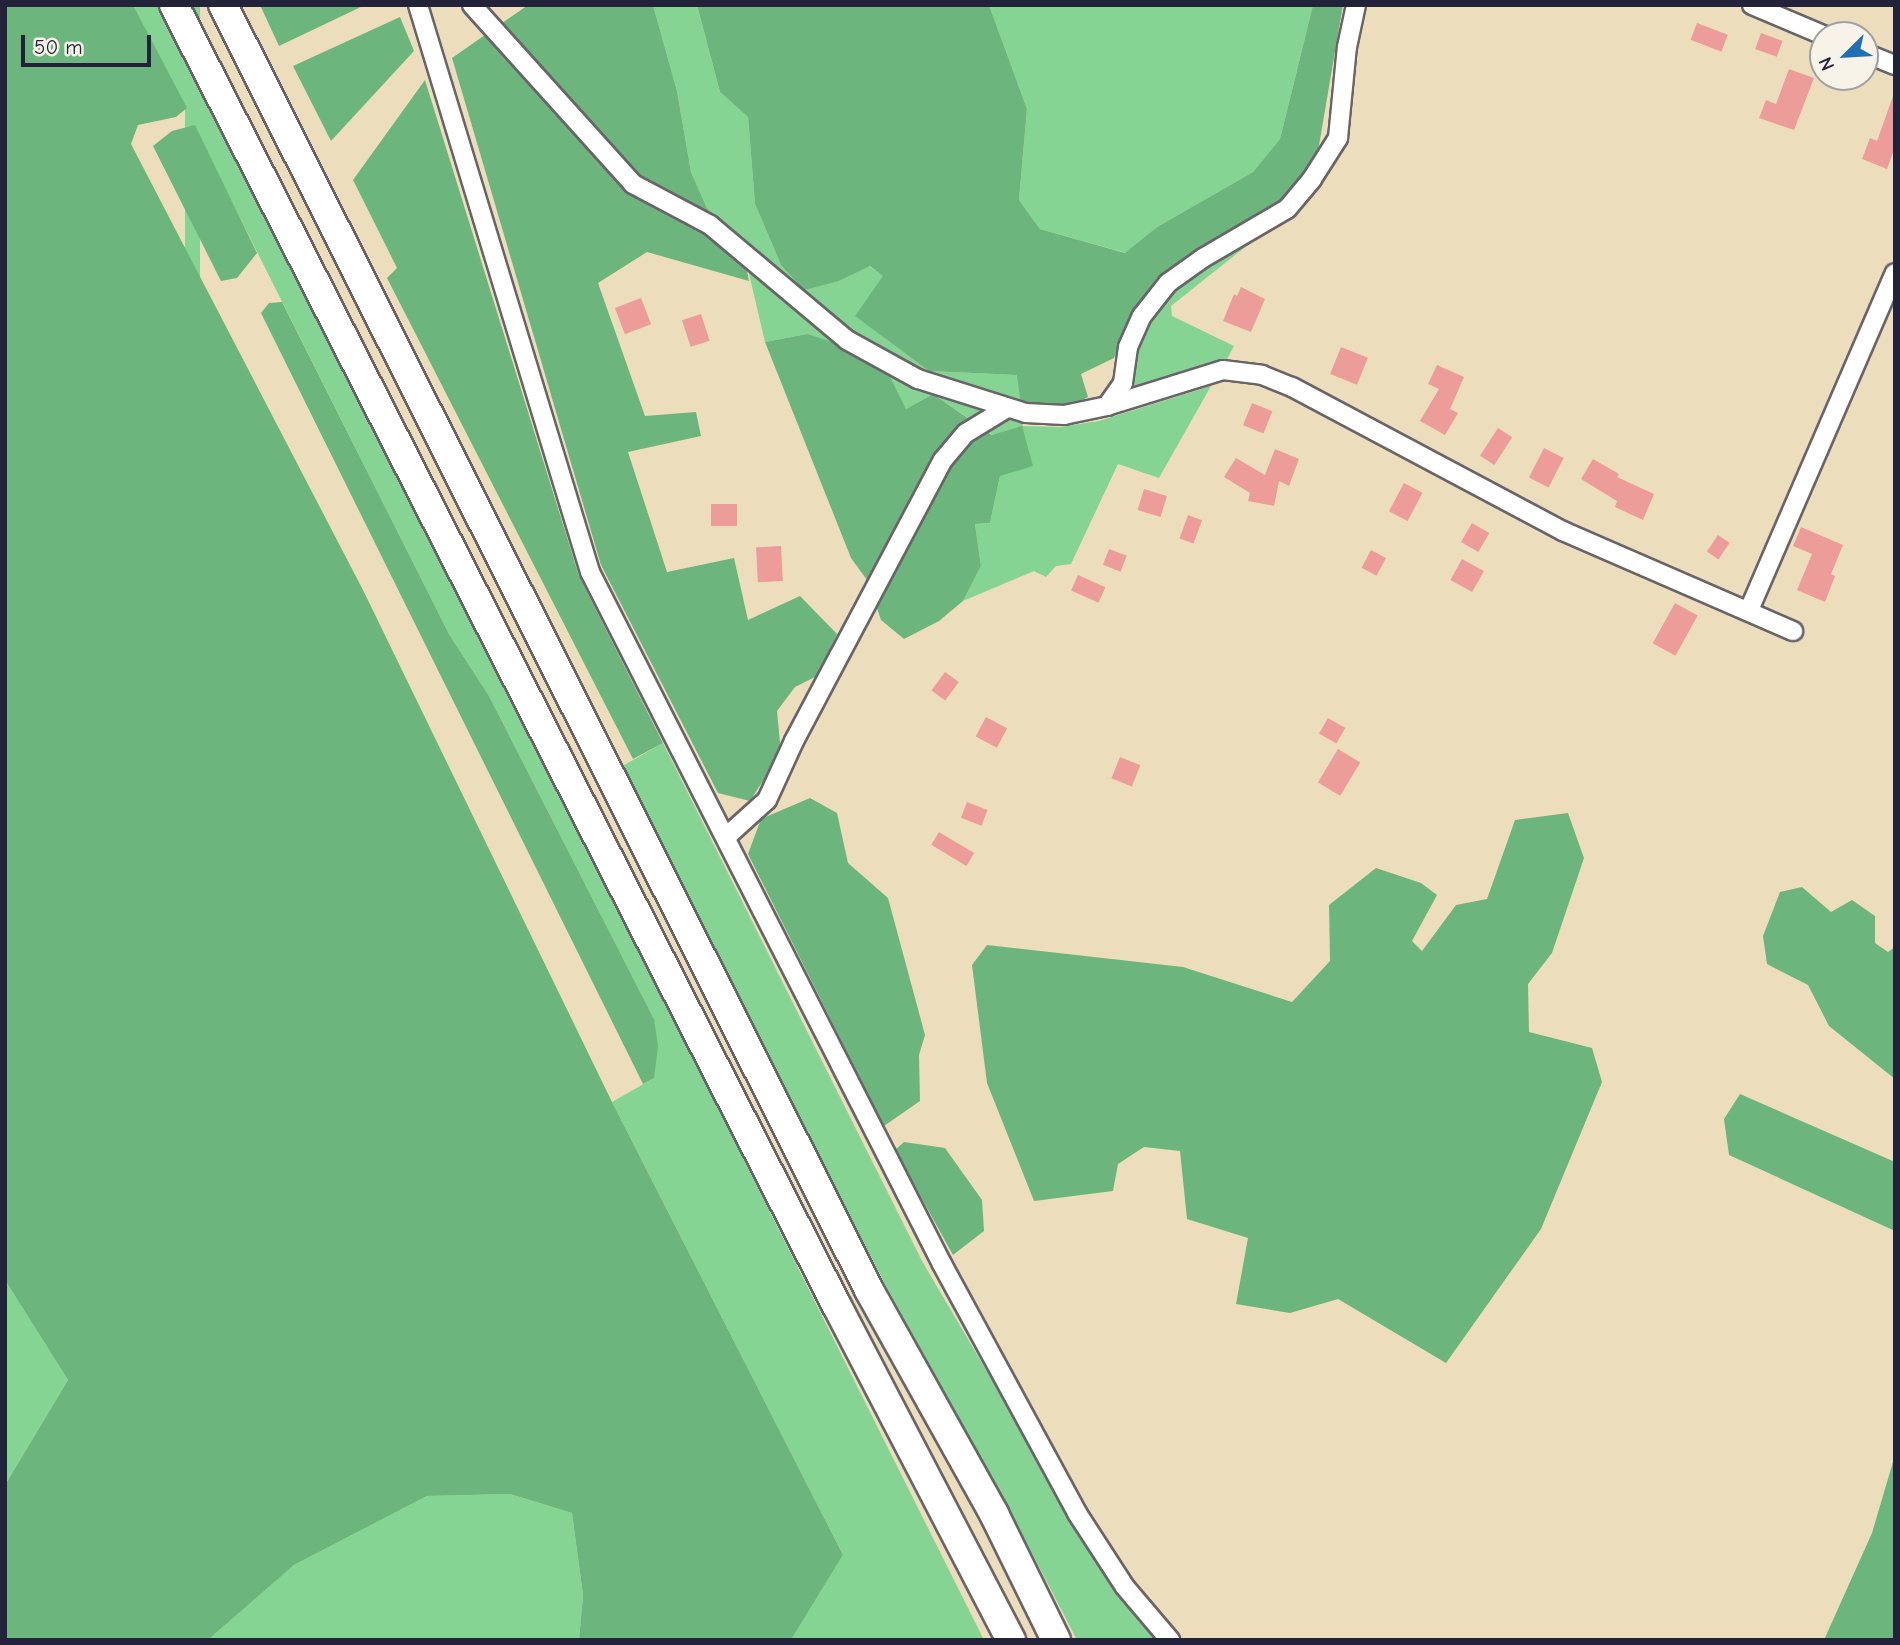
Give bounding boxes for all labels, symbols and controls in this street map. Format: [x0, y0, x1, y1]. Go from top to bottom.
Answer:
scale bar [24, 21, 154, 65]
north arrow [1809, 21, 1879, 91]
text: 50 m [34, 35, 83, 59]
text: N [1814, 54, 1839, 74]

